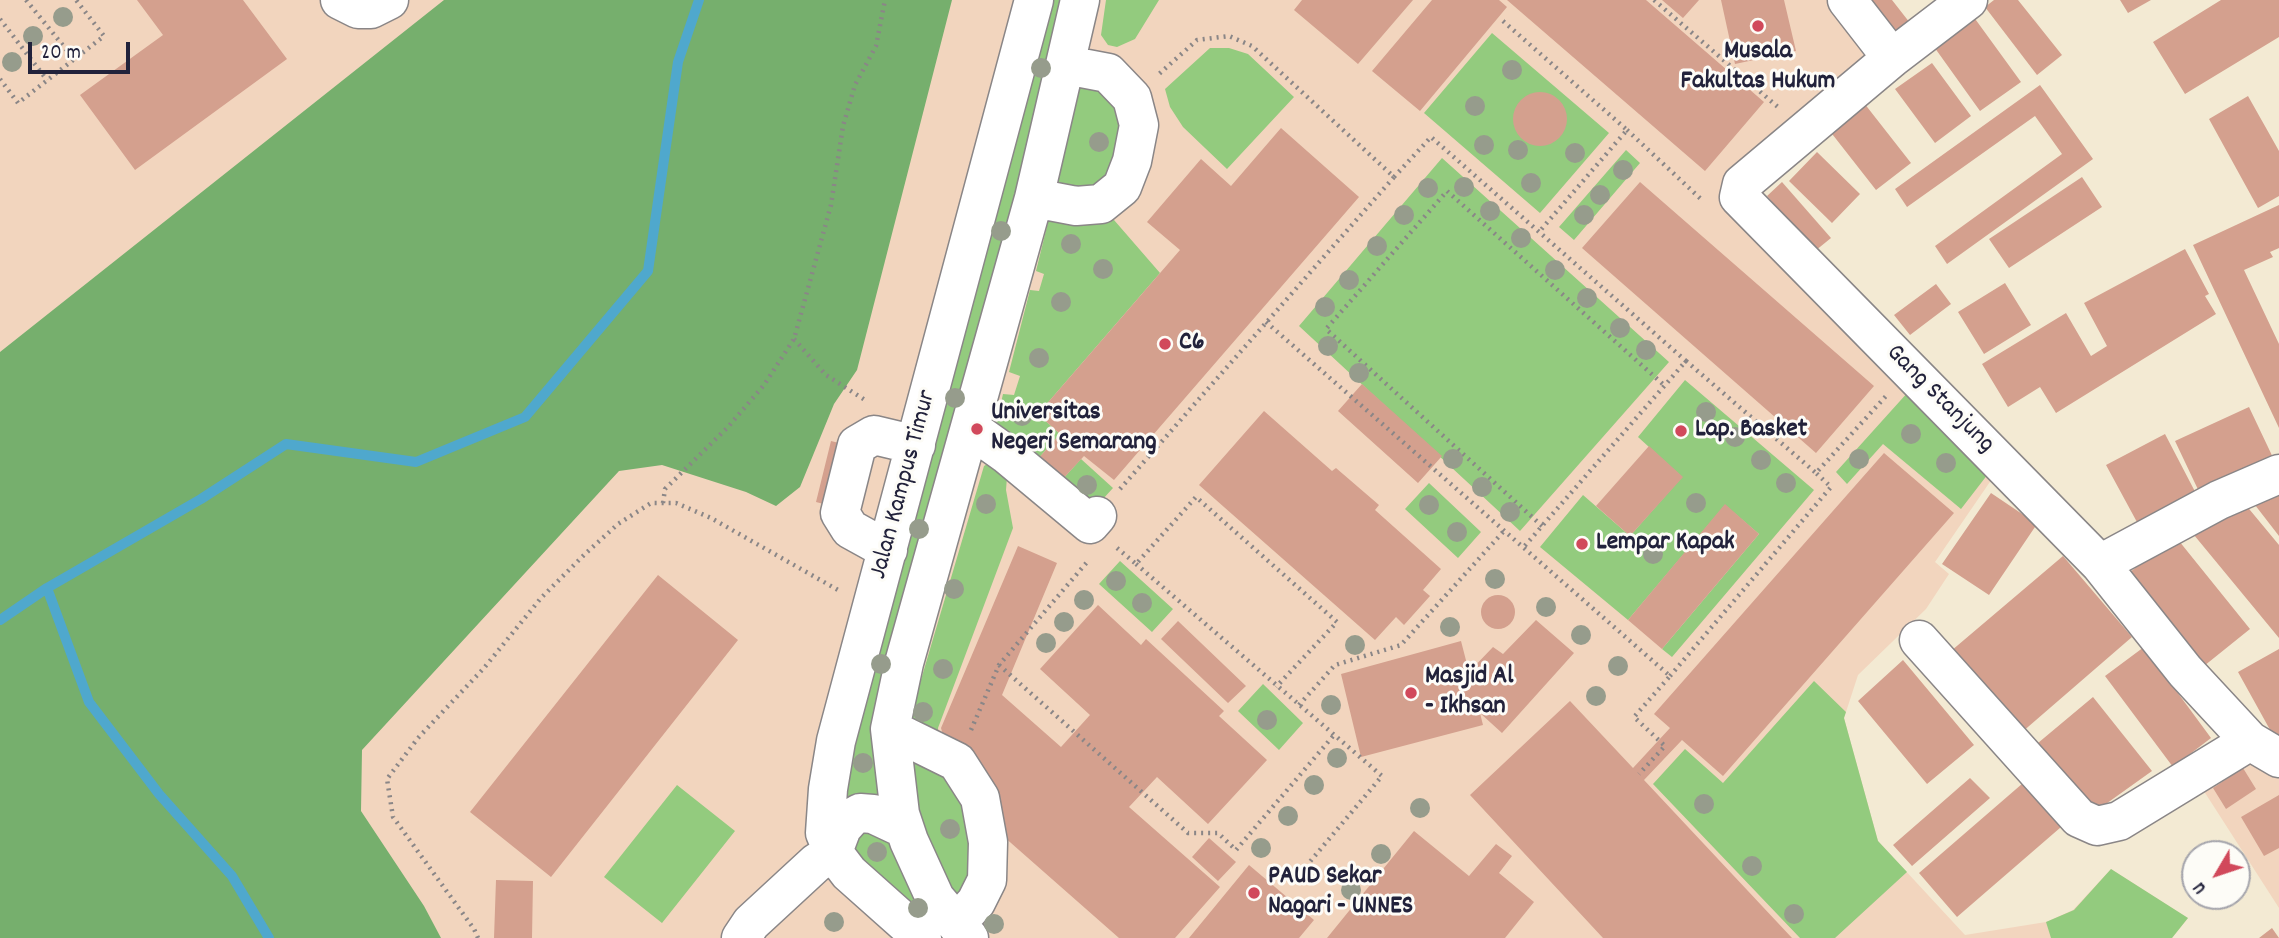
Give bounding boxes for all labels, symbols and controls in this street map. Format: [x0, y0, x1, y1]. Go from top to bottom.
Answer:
marker: Musala Fakultas Hukum [1750, 18, 1766, 34]
scale bar [32, 28, 133, 72]
place label: Musala Fakultas Hukum [1681, 37, 1835, 98]
text: 20 m [41, 39, 81, 69]
place label: C6 [1179, 328, 1205, 360]
marker: C6 [1157, 336, 1173, 352]
street label: Gang Stanjung [1878, 339, 2000, 461]
street label: Jalan Kampus Timur [865, 387, 945, 583]
place label: Universitas Negeri Semarang [991, 398, 1157, 460]
place label: Lap. Basket [1695, 415, 1807, 447]
marker: Universitas Negeri Semarang [969, 421, 985, 437]
marker: Lap. Basket [1673, 423, 1689, 439]
place label: Lempar Kapak [1596, 528, 1735, 560]
marker: Lempar Kapak [1574, 536, 1590, 552]
place label: Masjid Al - Ikhsan [1425, 662, 1513, 724]
marker: Masjid Al - Ikhsan [1403, 685, 1419, 701]
north arrow [2181, 840, 2251, 910]
place label: PAUD Sekar Nagari - UNNES [1268, 862, 1413, 924]
text: U [2187, 875, 2214, 899]
marker: PAUD Sekar Nagari - UNNES [1246, 885, 1262, 901]

